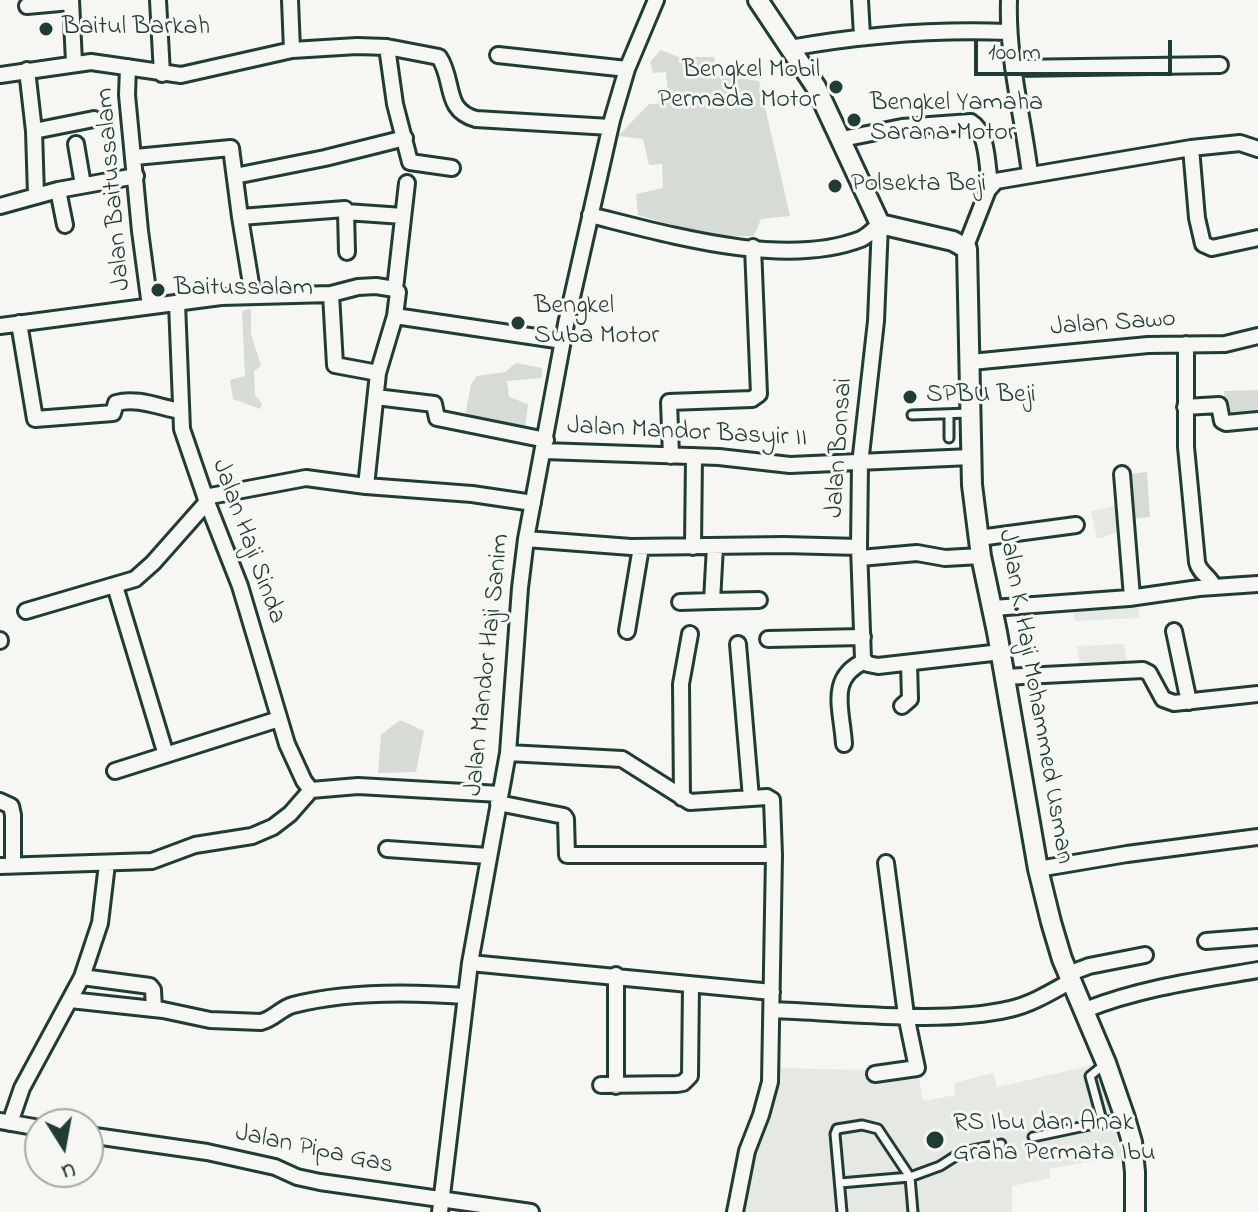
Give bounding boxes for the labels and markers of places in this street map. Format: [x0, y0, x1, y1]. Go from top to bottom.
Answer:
place label: Baitul Barkah [62, 13, 210, 45]
marker: Baitul Barkah [37, 20, 55, 38]
place label: Bengkel Mobil Permada Motor [658, 56, 820, 118]
marker: Bengkel Mobil Permada Motor [827, 78, 845, 96]
place label: Bengkel Yamaha Sarana Motor [870, 89, 1043, 150]
marker: Bengkel Yamaha Sarana Motor [845, 111, 863, 129]
place label: Polsekta Beji [851, 170, 986, 202]
marker: Polsekta Beji [826, 177, 844, 195]
place label: Baitussalam [174, 274, 313, 306]
marker: Baitussalam [149, 281, 167, 299]
place label: Bengkel Suba Motor [534, 292, 659, 354]
marker: Bengkel Suba Motor [509, 314, 527, 332]
place label: SPBU Beji [926, 381, 1036, 413]
marker: SPBU Beji [901, 388, 919, 406]
place label: RS Ibu dan Anak Graha Permata Ibu [953, 1109, 1156, 1170]
marker: RS Ibu dan Anak Graha Permata Ibu [924, 1129, 946, 1151]

